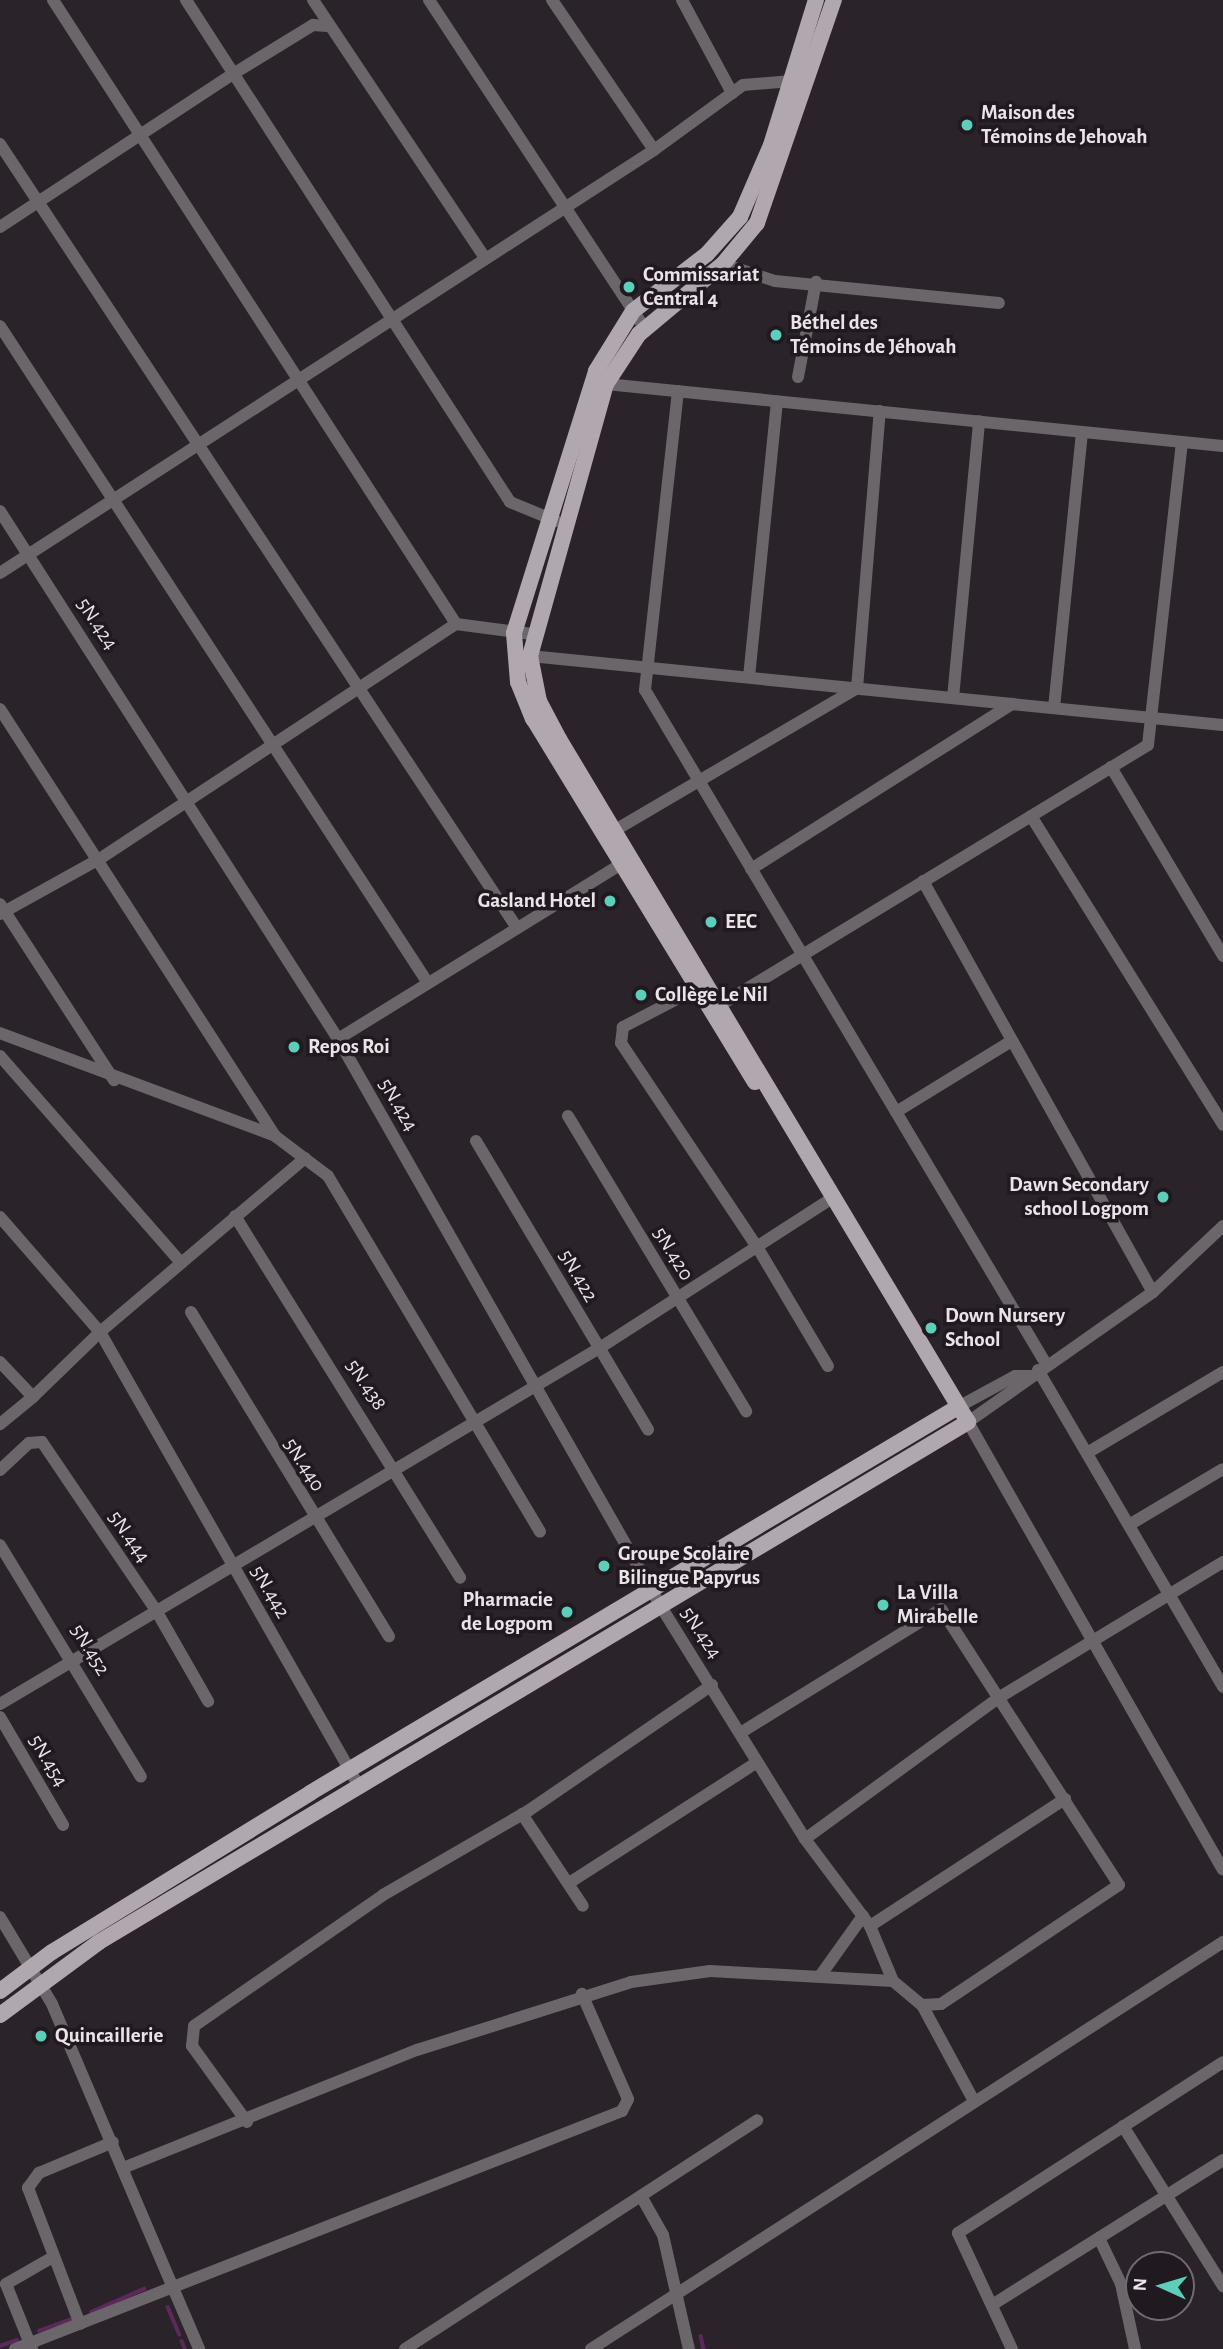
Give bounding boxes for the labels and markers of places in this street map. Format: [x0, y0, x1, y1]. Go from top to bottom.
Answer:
place label: Maison des Témoins de Jehovah [981, 100, 1148, 150]
marker: Maison des Témoins de Jehovah [959, 117, 975, 133]
place label: Commissariat Central 4 [643, 262, 759, 312]
marker: Commissariat Central 4 [621, 279, 637, 295]
place label: Béthel des Témoins de Jéhovah [790, 310, 957, 360]
marker: Béthel des Témoins de Jéhovah [768, 327, 784, 343]
place label: Gasland Hotel [478, 888, 596, 914]
marker: Gasland Hotel [602, 893, 618, 909]
place label: EEC [725, 909, 757, 935]
marker: EEC [703, 914, 719, 930]
place label: Collège Le Nil [655, 982, 768, 1008]
marker: Collège Le Nil [633, 987, 649, 1003]
place label: Repos Roi [308, 1034, 390, 1060]
marker: Repos Roi [286, 1039, 302, 1055]
place label: Dawn Secondary school Logpom [1009, 1172, 1149, 1222]
marker: Dawn Secondary school Logpom [1155, 1189, 1171, 1205]
place label: Down Nursery School [945, 1303, 1065, 1353]
marker: Down Nursery School [923, 1320, 939, 1336]
place label: Groupe Scolaire Bilingue Papyrus [618, 1541, 760, 1591]
marker: Groupe Scolaire Bilingue Papyrus [596, 1558, 612, 1574]
place label: La Villa Mirabelle [897, 1580, 978, 1630]
place label: Pharmacie de Logpom [461, 1587, 553, 1637]
marker: La Villa Mirabelle [875, 1597, 891, 1613]
marker: Pharmacie de Logpom [559, 1604, 575, 1620]
place label: Quincaillerie [55, 2023, 163, 2049]
marker: Quincaillerie [33, 2028, 49, 2044]

